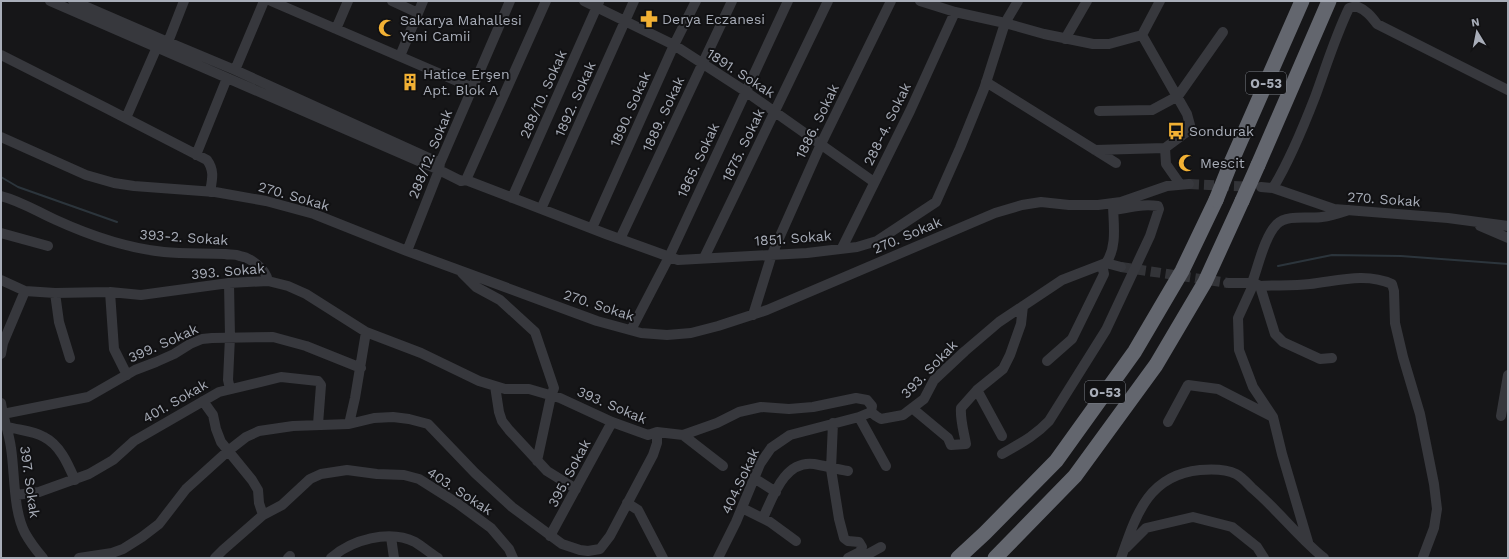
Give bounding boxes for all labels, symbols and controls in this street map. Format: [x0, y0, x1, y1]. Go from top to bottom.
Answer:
pharmacy icon: Derya Eczanesi [639, 9, 659, 29]
place label: Derya Eczanesi [662, 11, 765, 27]
place label: Sakarya Mahallesi Yeni Camii [400, 12, 522, 44]
north arrow [1457, 12, 1497, 52]
text: N [1470, 16, 1480, 30]
mosque icon: Sakarya Mahallesi Yeni Camii [377, 18, 397, 38]
street label: 1891. Sokak [704, 45, 778, 101]
street label: 288/10. Sokak [516, 47, 570, 141]
street label: 1892. Sokak [551, 59, 599, 139]
place label: Hatice Erşen Apt. Blok A [423, 66, 510, 98]
street label: 1890. Sokak [606, 69, 654, 149]
building icon: Hatice Erşen Apt. Blok A [400, 72, 420, 92]
road number: O-53 [1246, 72, 1286, 94]
street label: 1889. Sokak [639, 74, 687, 154]
street label: 288-4. Sokak [860, 80, 914, 168]
street label: 1886. Sokak [792, 81, 842, 161]
street label: 1875. Sokak [718, 106, 768, 184]
street label: 288/12. Sokak [405, 107, 455, 201]
street label: 1865. Sokak [674, 120, 722, 200]
bus stop icon: Sondurak [1166, 121, 1186, 141]
place label: Sondurak [1189, 123, 1254, 139]
mosque icon: Mescit [1177, 153, 1197, 173]
place label: Mescit [1200, 155, 1245, 171]
street label: 270. Sokak [257, 178, 332, 214]
street label: 270. Sokak [1347, 188, 1421, 210]
street label: 270. Sokak [870, 213, 944, 257]
street label: 393-2. Sokak [139, 226, 229, 248]
street label: 1851. Sokak [754, 227, 832, 249]
street label: 393. Sokak [190, 260, 266, 282]
street label: 270. Sokak [562, 286, 636, 324]
street label: 399. Sokak [126, 320, 200, 366]
street label: 393. Sokak [897, 337, 961, 401]
street label: 401. Sokak [140, 376, 210, 426]
road number: O-53 [1085, 381, 1125, 403]
street label: 393. Sokak [575, 383, 649, 427]
street label: 395. Sokak [544, 436, 594, 510]
street label: 397. Sokak [17, 445, 43, 519]
street label: 404.Sokak [718, 446, 762, 516]
street label: 403. Sokak [424, 464, 496, 518]

